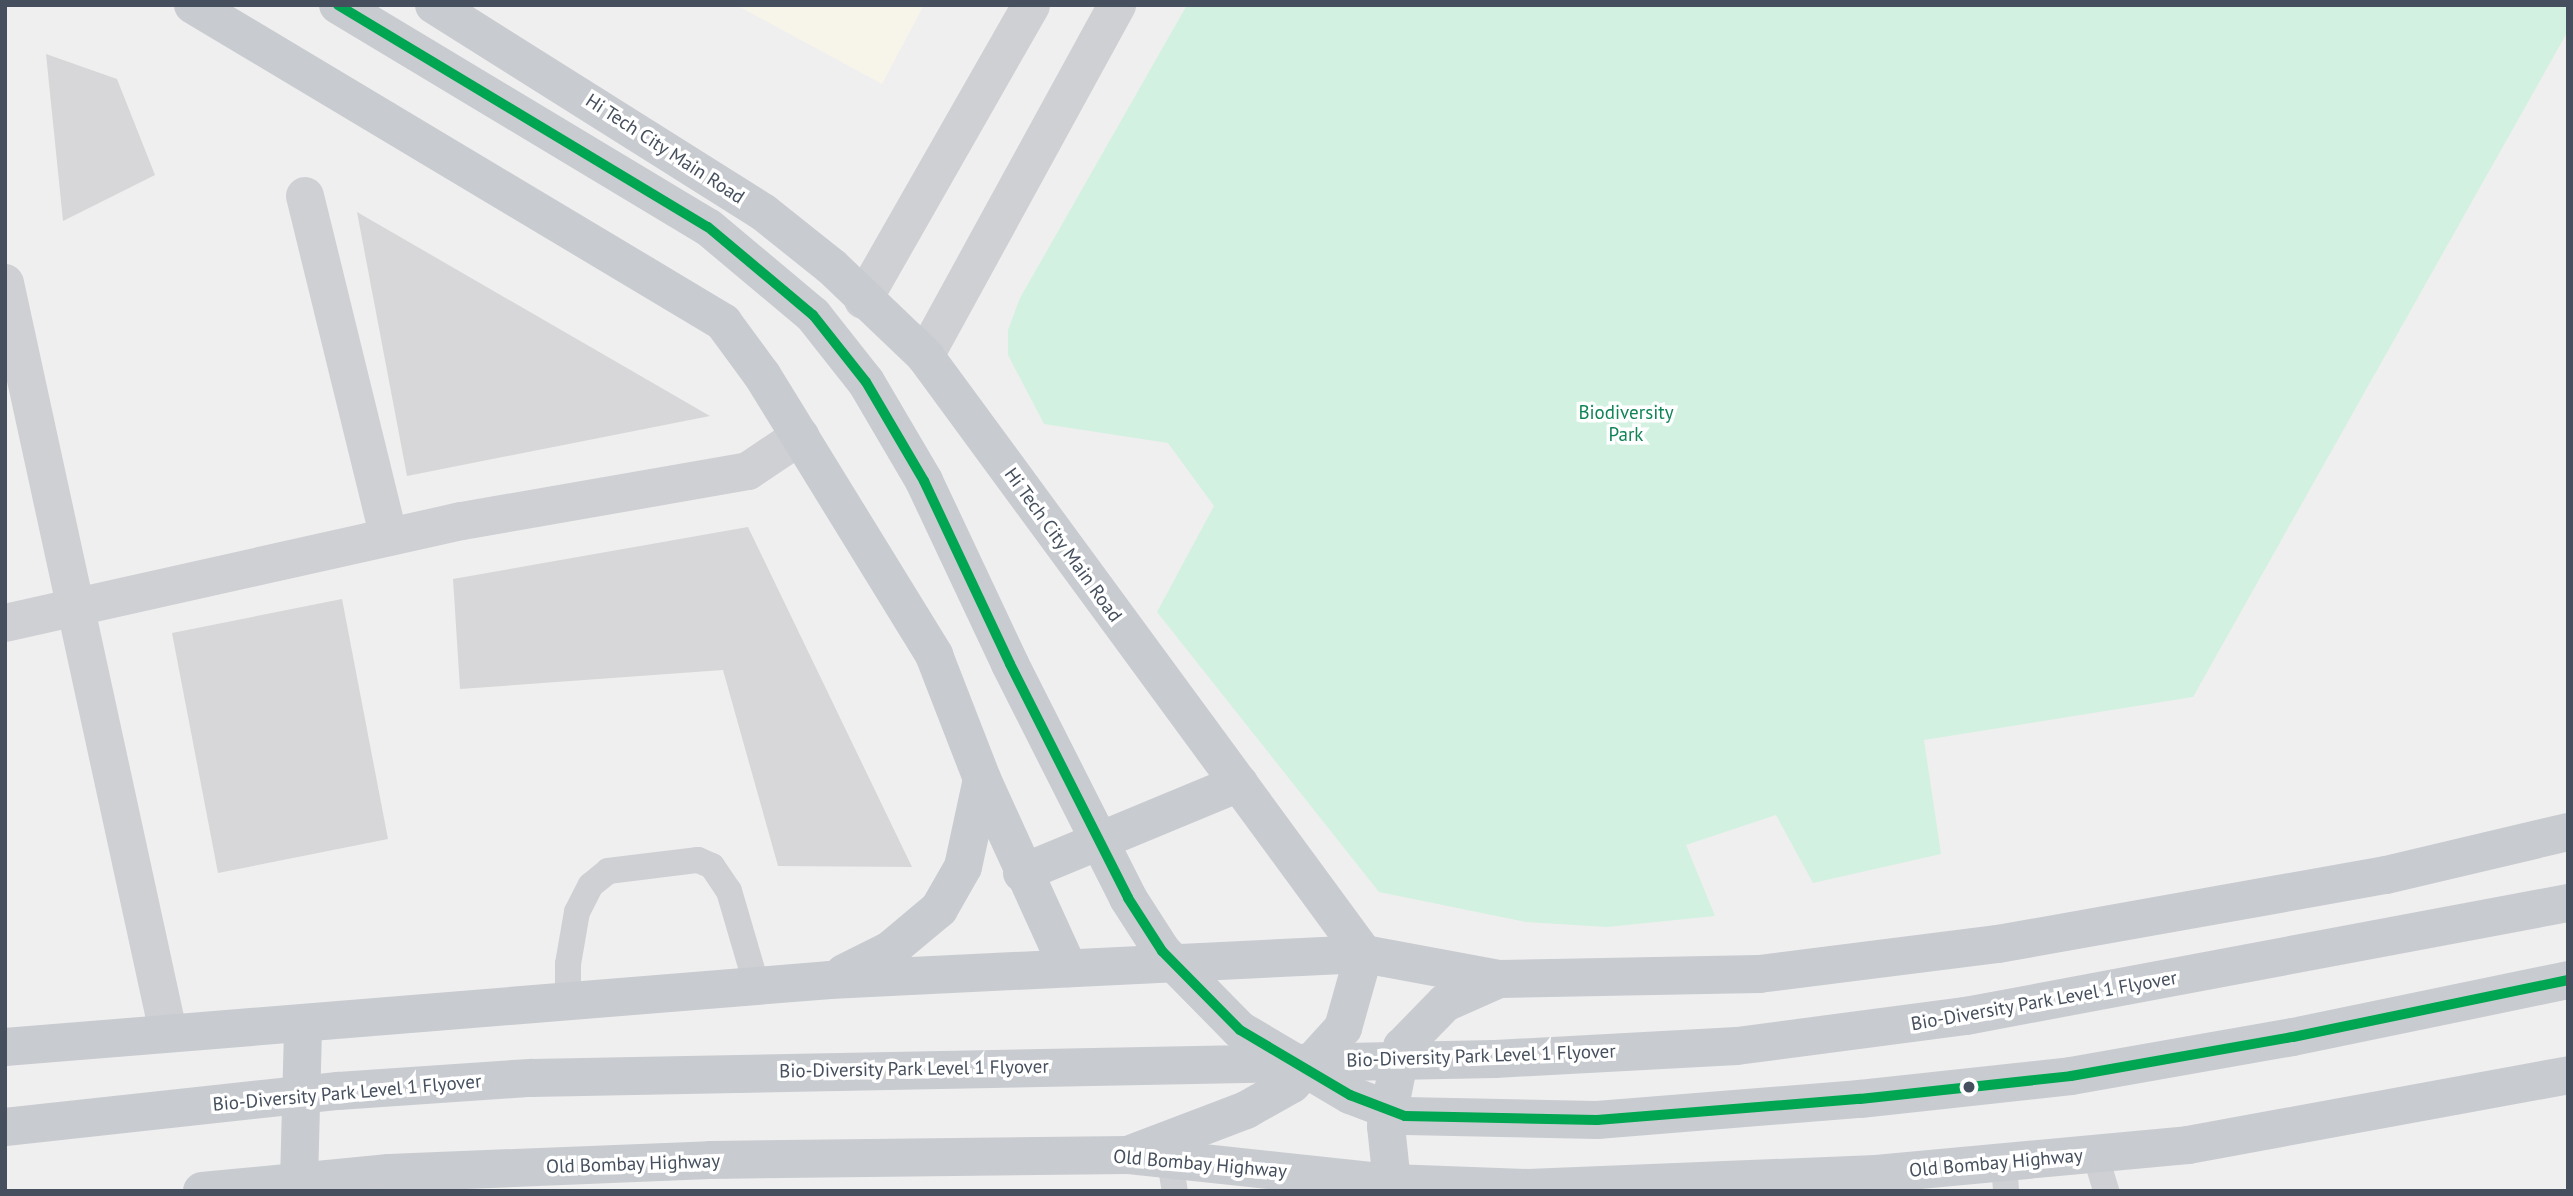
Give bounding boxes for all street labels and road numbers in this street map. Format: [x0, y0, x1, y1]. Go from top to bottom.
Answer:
street label: Hi Tech City Main Road [581, 89, 749, 209]
street label: Hi Tech City Main Road [999, 463, 1127, 627]
street label: Bio-Diversity Park Level 1 Flyover [1909, 966, 2179, 1036]
street label: Bio-Diversity Park Level 1 Flyover [1345, 1040, 1617, 1072]
street label: Bio-Diversity Park Level 1 Flyover [778, 1055, 1050, 1083]
street label: Bio-Diversity Park Level 1 Flyover [211, 1070, 483, 1116]
street label: Old Bombay Highway [1908, 1144, 2084, 1182]
street label: Old Bombay Highway [1112, 1145, 1288, 1183]
street label: Old Bombay Highway [545, 1150, 721, 1178]

